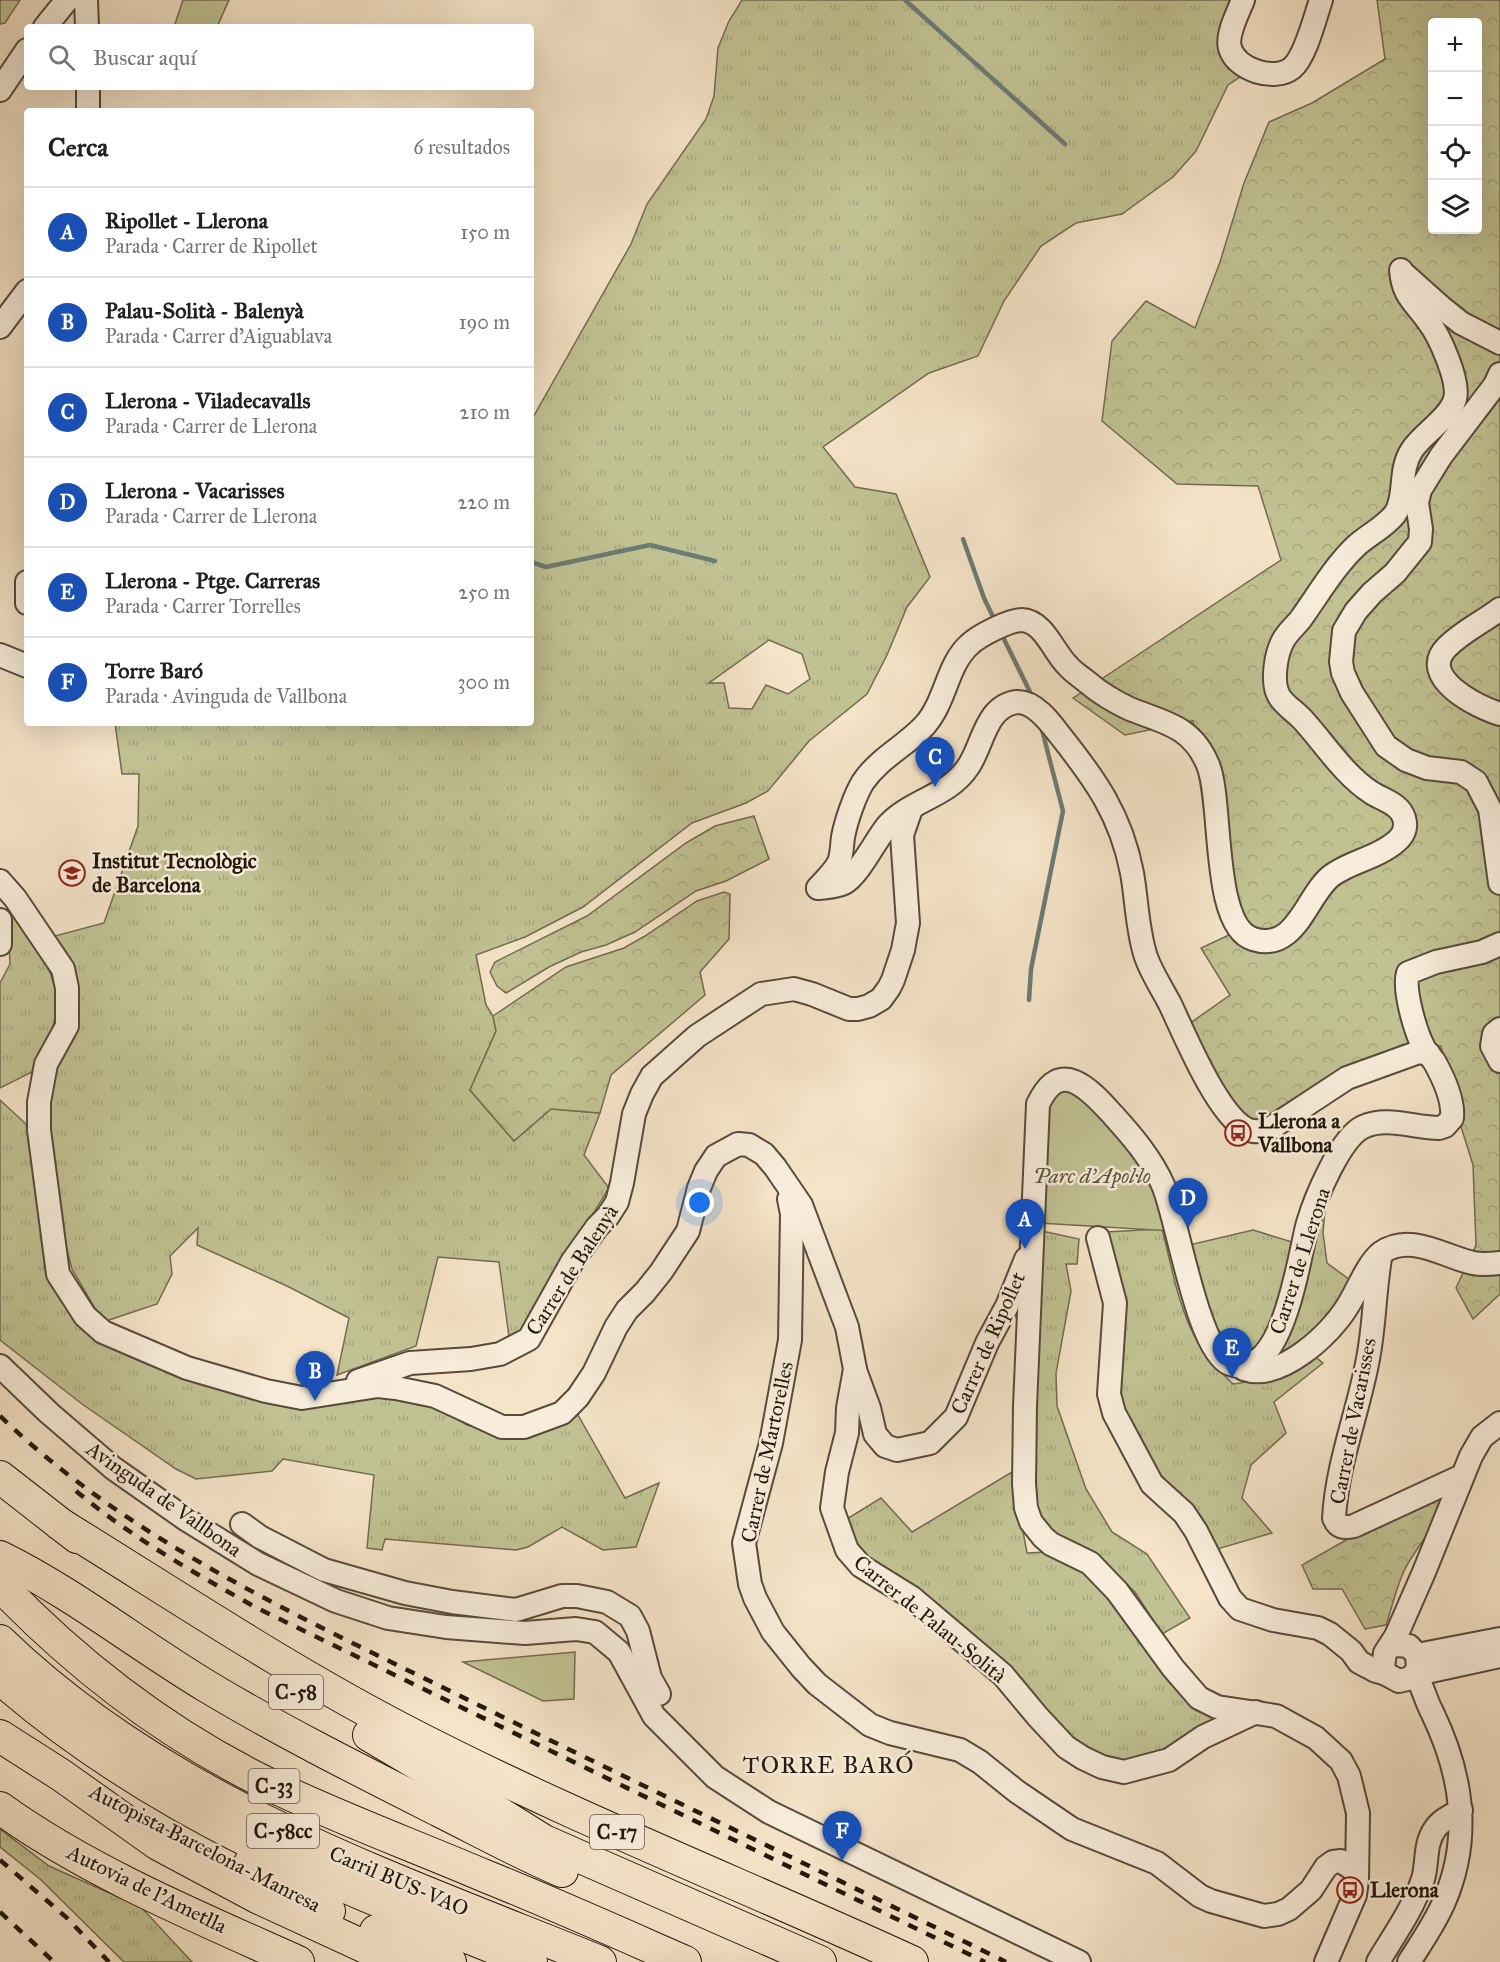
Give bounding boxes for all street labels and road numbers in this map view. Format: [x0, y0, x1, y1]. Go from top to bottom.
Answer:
street label: Carrer de Llerona [1264, 1184, 1336, 1338]
street label: Carrer de Balenyà [520, 1200, 624, 1340]
street label: Carrer de Ripollet [945, 1267, 1031, 1418]
street label: Carrer de Vacarisses [1324, 1336, 1382, 1506]
street label: Carrer de Martorelles [735, 1359, 799, 1545]
street label: Avinguda de Vallbona [80, 1435, 247, 1562]
street label: Carrer de Palau-Solità [848, 1549, 1012, 1689]
road number: C-58 [269, 1675, 323, 1709]
road number: C-33 [248, 1769, 300, 1803]
street label: Autopista Barcelona-Manresa [84, 1778, 325, 1918]
road number: C-58cc [247, 1814, 319, 1848]
road number: C-17 [590, 1815, 644, 1849]
street label: Autovia de l'Ametlla [62, 1839, 231, 1939]
street label: Carril BUS-VAO [326, 1840, 472, 1922]

